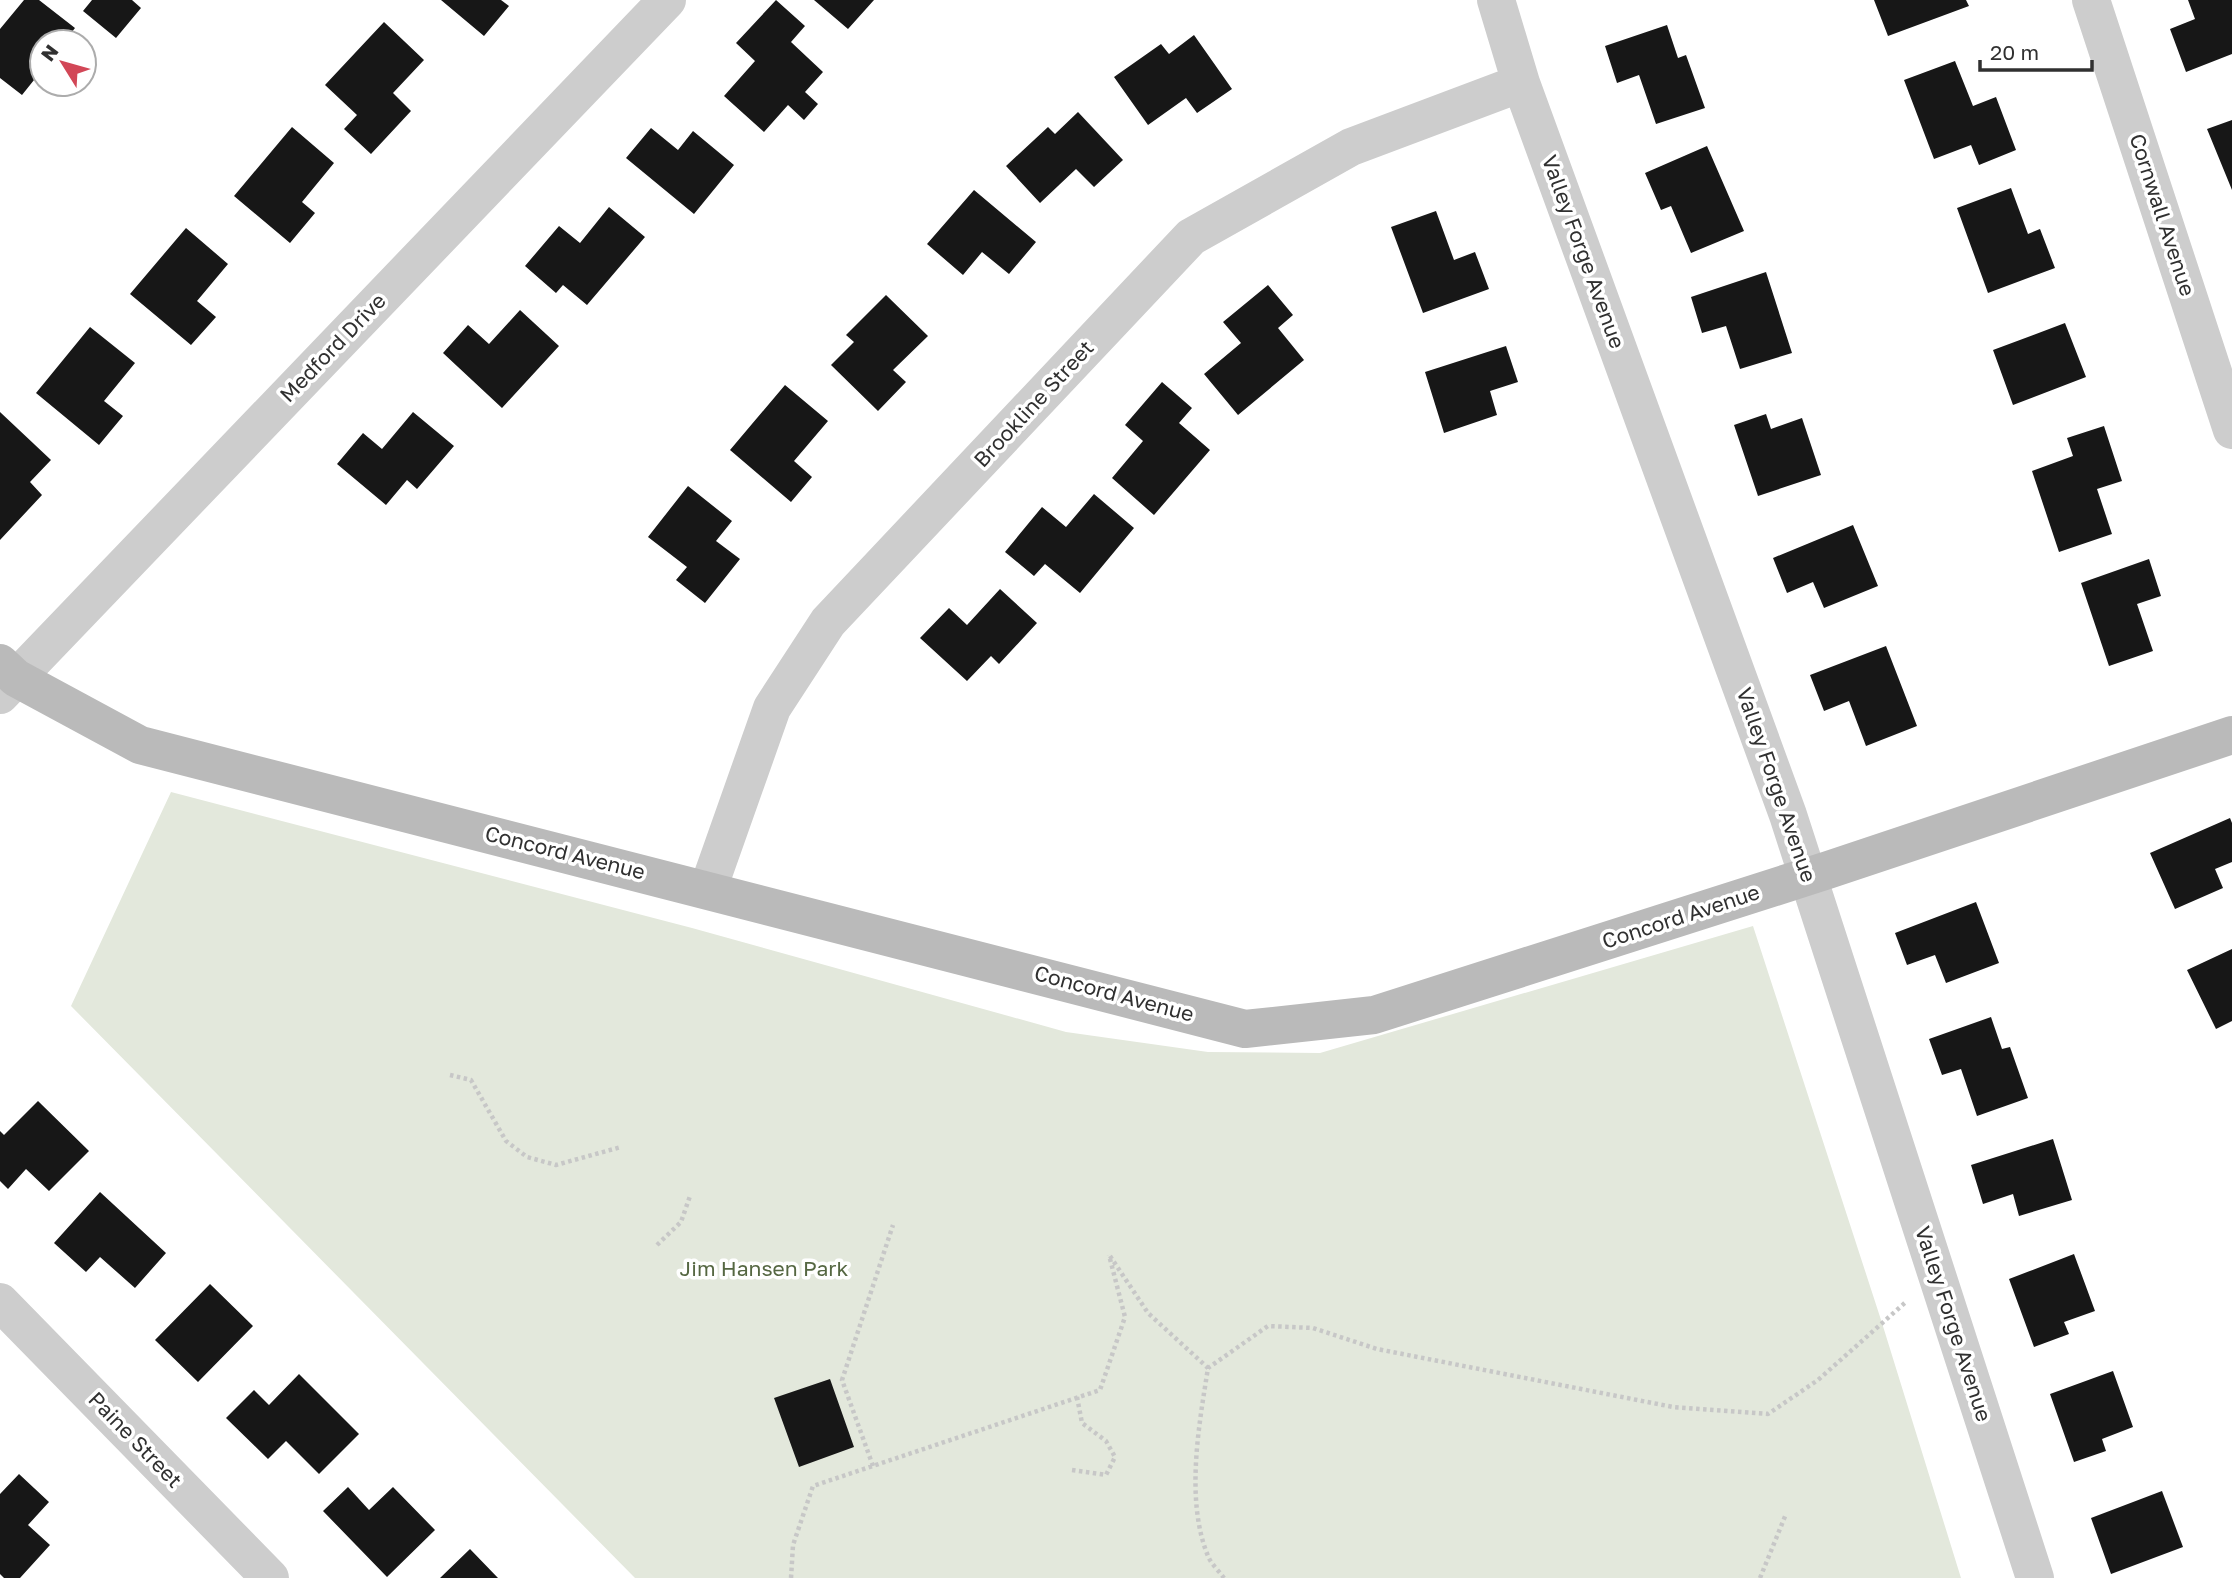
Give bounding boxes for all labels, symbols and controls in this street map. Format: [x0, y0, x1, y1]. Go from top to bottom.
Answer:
north arrow [28, 28, 98, 98]
scale bar [1980, 28, 2092, 72]
text: 20 m [1990, 39, 2039, 65]
text: N [35, 40, 63, 65]
street label: Cornwall Avenue [2124, 130, 2201, 299]
street label: Valley Forge Avenue [1537, 151, 1631, 352]
street label: Medford Drive [274, 287, 391, 407]
street label: Brookline Street [968, 334, 1099, 472]
street label: Valley Forge Avenue [1731, 684, 1822, 885]
street label: Concord Avenue [482, 820, 648, 884]
street label: Concord Avenue [1599, 878, 1763, 954]
street label: Concord Avenue [1032, 959, 1197, 1027]
street label: Valley Forge Avenue [1910, 1223, 1998, 1425]
park label: Jim Hansen Park [680, 1255, 849, 1281]
street label: Paine Street [83, 1386, 188, 1493]

